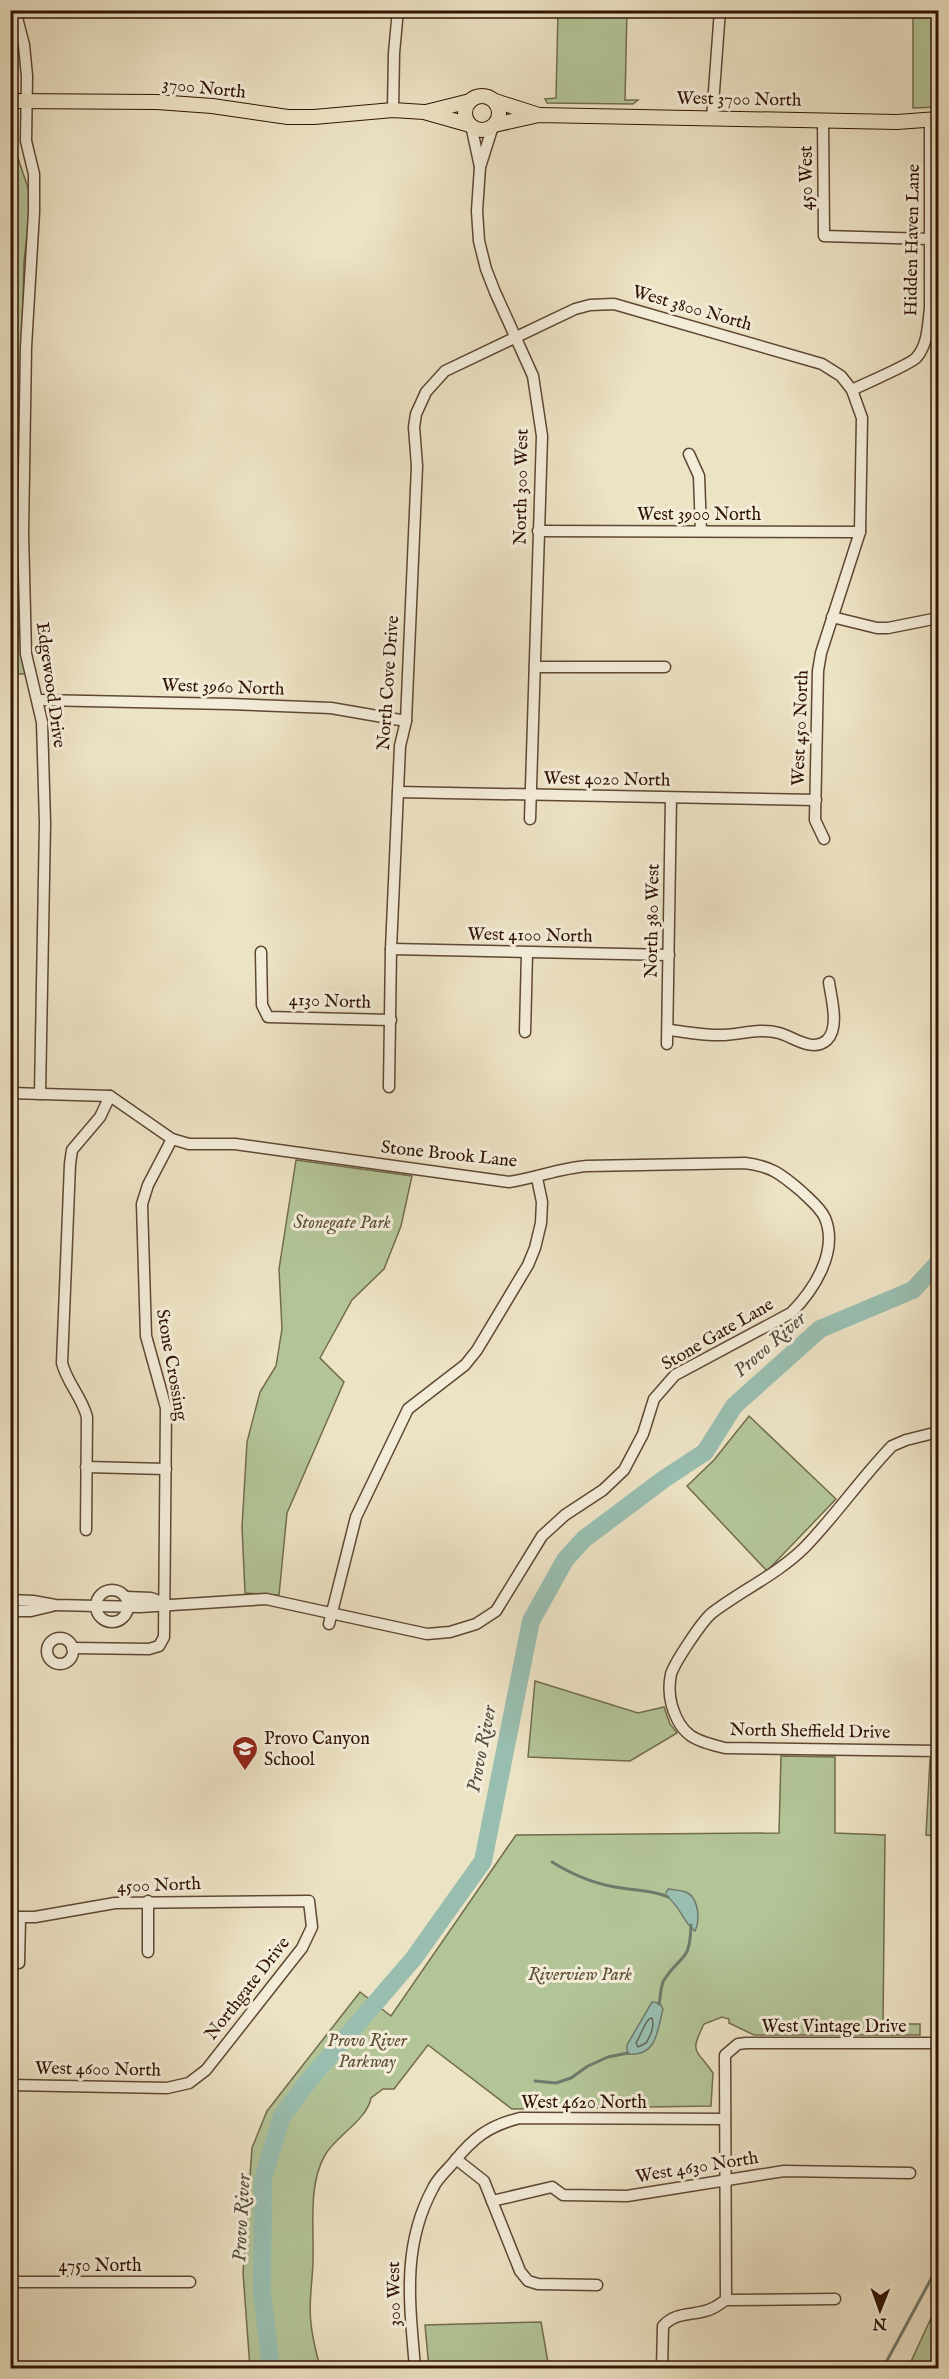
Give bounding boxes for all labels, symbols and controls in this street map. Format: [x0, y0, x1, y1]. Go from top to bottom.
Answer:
street label: 3700 North [161, 73, 247, 105]
street label: West 3700 North [676, 87, 802, 113]
street label: 450 West [796, 145, 819, 211]
street label: Hidden Haven Lane [900, 164, 926, 316]
street label: West 3800 North [630, 281, 755, 337]
street label: North 300 West [509, 429, 535, 545]
street label: West 3900 North [637, 504, 762, 527]
street label: North Cove Drive [373, 615, 405, 751]
street label: Edgewood Drive [30, 621, 70, 749]
street label: West 450 North [787, 669, 815, 786]
street label: West 3960 North [161, 674, 285, 702]
street label: West 4020 North [543, 767, 671, 793]
street label: North 380 West [641, 864, 665, 978]
street label: West 4100 North [467, 923, 593, 949]
street label: 4130 North [289, 989, 372, 1015]
street label: Stone Brook Lane [380, 1136, 518, 1174]
park label: Stonegate Park [293, 1212, 391, 1235]
street label: Stone Gate Lane [658, 1294, 778, 1376]
water label: Provo River [729, 1306, 812, 1383]
street label: Stone Crossing [150, 1307, 192, 1423]
water label: Provo River [461, 1702, 503, 1795]
street label: North Sheffield Drive [729, 1719, 891, 1745]
place label: Provo Canyon School [264, 1728, 370, 1772]
school or university icon: Provo Canyon School [230, 1734, 260, 1772]
street label: 4500 North [117, 1873, 202, 1899]
street label: Northgate Drive [200, 1933, 296, 2045]
park label: Riverview Park [528, 1964, 632, 1987]
street label: West Vintage Drive [762, 2016, 906, 2039]
park label: Provo River Parkway [327, 2030, 408, 2074]
street label: West 4600 North [35, 2057, 162, 2083]
street label: West 4620 North [521, 2092, 647, 2115]
street label: West 4630 North [634, 2147, 760, 2189]
water label: Provo River [227, 2172, 257, 2263]
street label: 4750 North [59, 2255, 142, 2278]
street label: 300 West [383, 2261, 407, 2327]
north arrow [850, 2280, 910, 2340]
text: N [873, 2313, 888, 2333]

